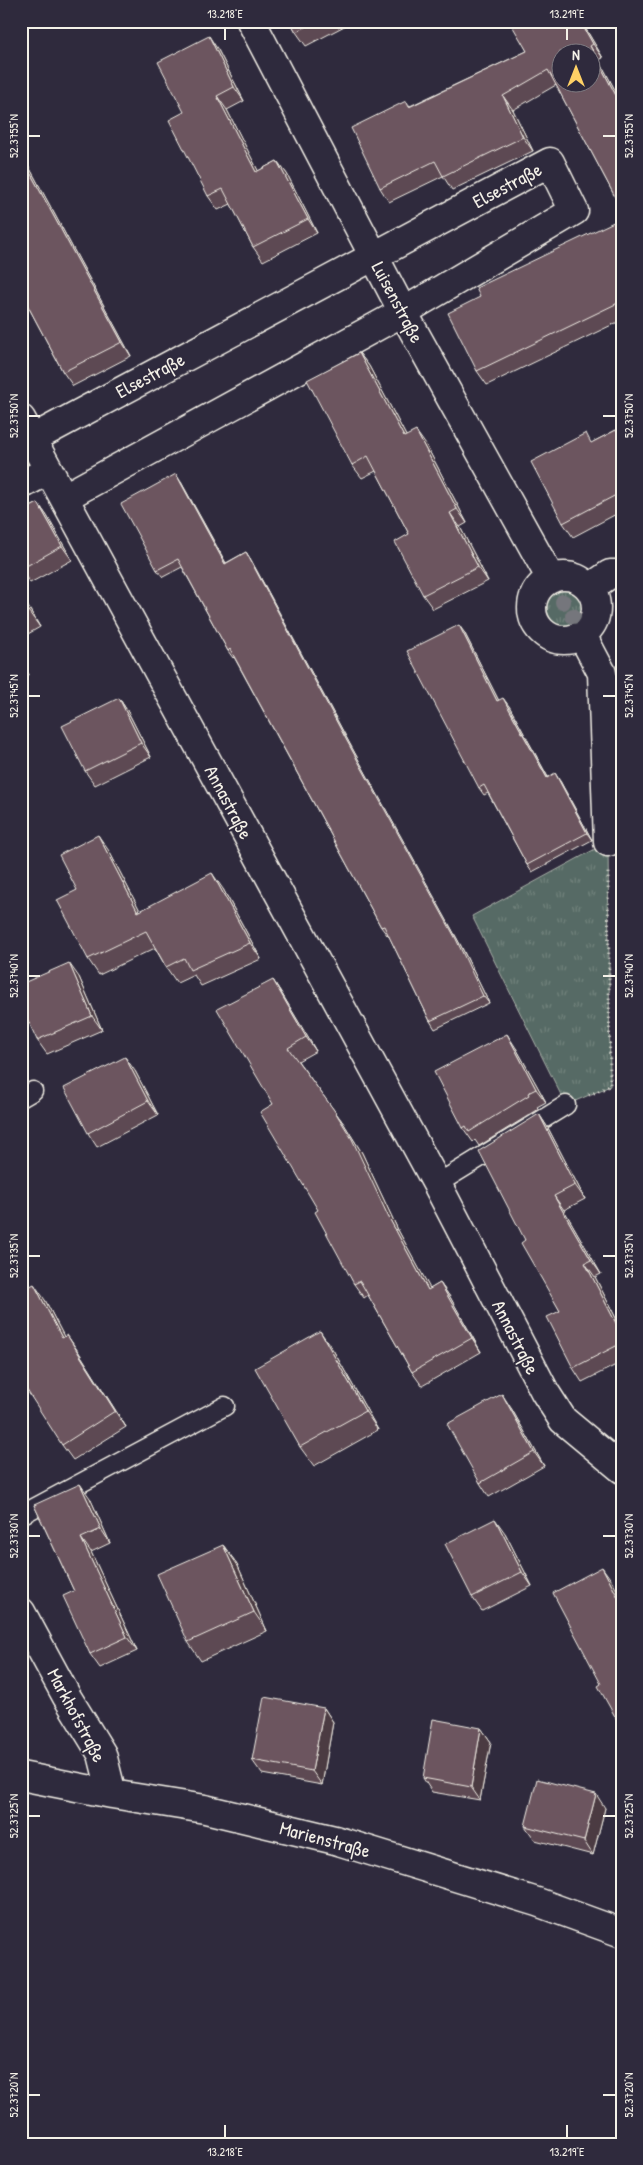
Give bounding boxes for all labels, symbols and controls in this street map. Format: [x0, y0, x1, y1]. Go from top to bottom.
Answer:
text: 13.218°E [207, 5, 243, 22]
text: 13.219°E [550, 5, 585, 22]
north arrow [550, 42, 600, 92]
text: N [572, 45, 580, 64]
text: 52.3755°N [5, 114, 22, 158]
text: 52.3755°N [620, 114, 637, 158]
street label: Elsestraße [468, 156, 546, 214]
street label: Luisenstraße [366, 257, 430, 348]
street label: Elsestraße [111, 346, 189, 404]
text: 52.3750°N [5, 394, 22, 438]
text: 52.3750°N [620, 394, 637, 438]
text: 52.3745°N [5, 674, 22, 718]
text: 52.3745°N [620, 674, 637, 718]
street label: Annastraße [199, 761, 259, 844]
text: 52.3740°N [5, 954, 22, 998]
text: 52.3740°N [620, 954, 637, 998]
text: 52.3735°N [5, 1234, 22, 1278]
text: 52.3735°N [620, 1234, 637, 1278]
street label: Annastraße [486, 1295, 546, 1379]
text: 52.3730°N [5, 1514, 22, 1558]
text: 52.3730°N [620, 1514, 637, 1558]
street label: Markhofstraße [41, 1664, 113, 1767]
text: 52.3725°N [5, 1794, 22, 1838]
text: 52.3725°N [620, 1794, 637, 1838]
street label: Marienstraße [277, 1814, 374, 1864]
text: 52.3720°N [5, 2073, 22, 2117]
text: 52.3720°N [620, 2073, 637, 2117]
text: 13.218°E [207, 2143, 243, 2160]
text: 13.219°E [550, 2143, 585, 2160]

